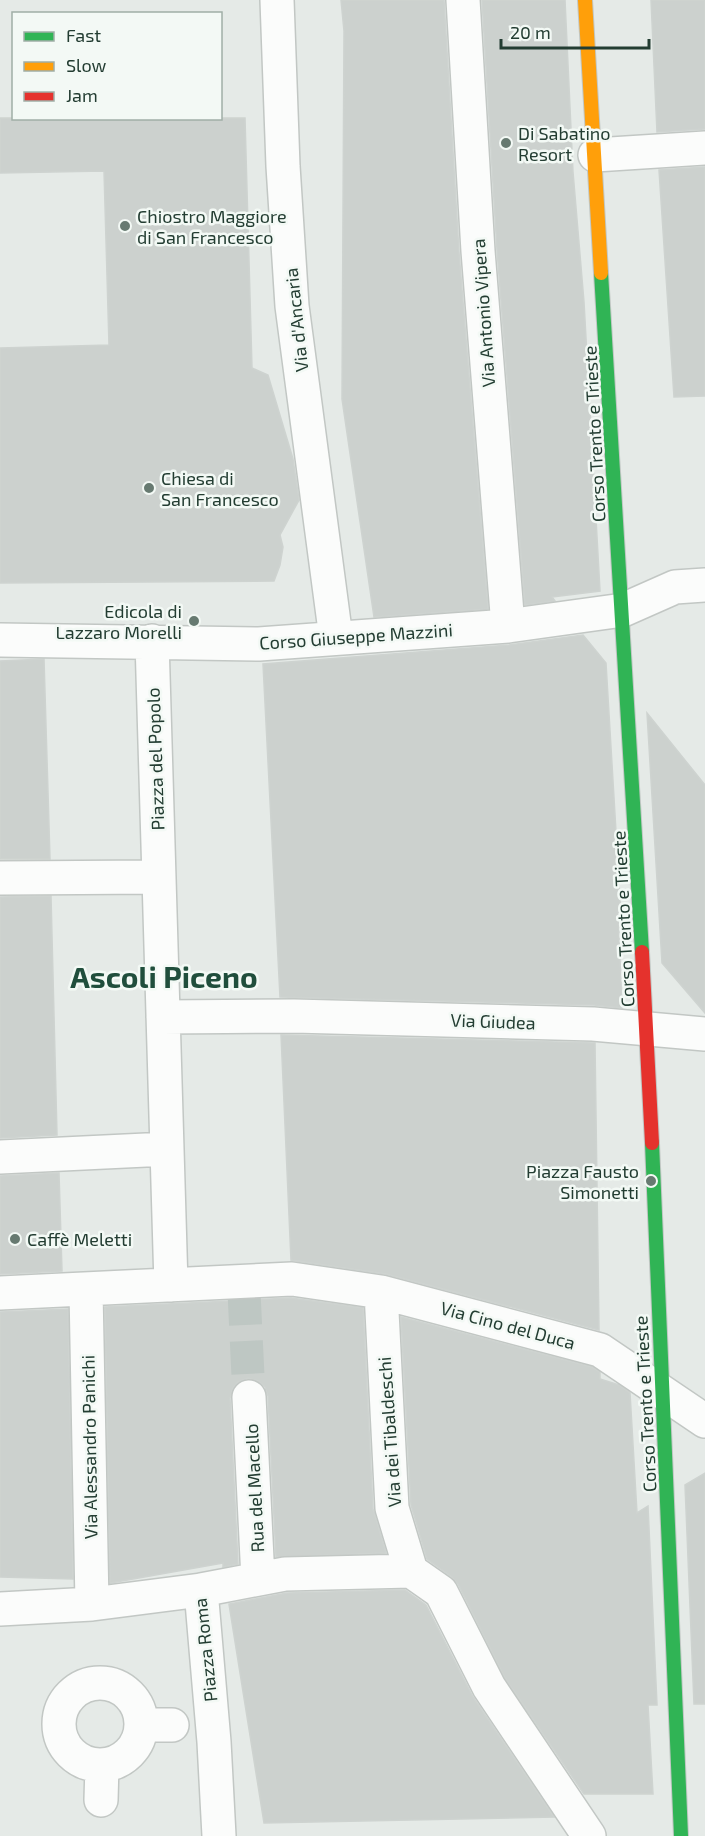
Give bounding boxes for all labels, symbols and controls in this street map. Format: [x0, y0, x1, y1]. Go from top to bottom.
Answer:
legend [12, 12, 222, 120]
scale bar [501, 12, 650, 50]
text: 20 m [510, 21, 551, 43]
text: Fast [66, 24, 101, 46]
text: Slow [66, 54, 107, 76]
text: Jam [66, 84, 98, 106]
place label: Di Sabatino Resort [518, 122, 611, 165]
marker: Di Sabatino Resort [499, 136, 513, 150]
place label: Chiostro Maggiore di San Francesco [137, 205, 287, 248]
marker: Chiostro Maggiore di San Francesco [118, 219, 132, 233]
street label: Via Antonio Vipera [467, 238, 499, 388]
street label: Via d'Ancaria [280, 267, 312, 373]
street label: Corso Trento e Trieste [578, 345, 610, 523]
place label: Chiesa di San Francesco [161, 467, 279, 510]
marker: Chiesa di San Francesco [142, 481, 156, 495]
place label: Edicola di Lazzaro Morelli [56, 600, 182, 643]
marker: Edicola di Lazzaro Morelli [187, 614, 201, 628]
street label: Corso Giuseppe Mazzini [259, 618, 453, 654]
street label: Piazza del Popolo [142, 687, 168, 831]
street label: Corso Trento e Trieste [607, 830, 639, 1008]
district label: Ascoli Piceno [70, 958, 258, 994]
street label: Via Giudea [450, 1009, 536, 1033]
place label: Piazza Fausto Simonetti [526, 1160, 639, 1203]
marker: Piazza Fausto Simonetti [644, 1174, 658, 1188]
place label: Caffè Meletti [27, 1228, 132, 1250]
marker: Caffè Meletti [8, 1232, 22, 1246]
street label: Via Cino del Duca [438, 1296, 578, 1354]
street label: Corso Trento e Trieste [629, 1315, 661, 1493]
street label: Via Alessandro Panichi [76, 1355, 102, 1539]
street label: Via dei Tibaldeschi [373, 1356, 405, 1508]
street label: Rua del Macello [240, 1423, 268, 1553]
street label: Piazza Roma [189, 1597, 221, 1703]

